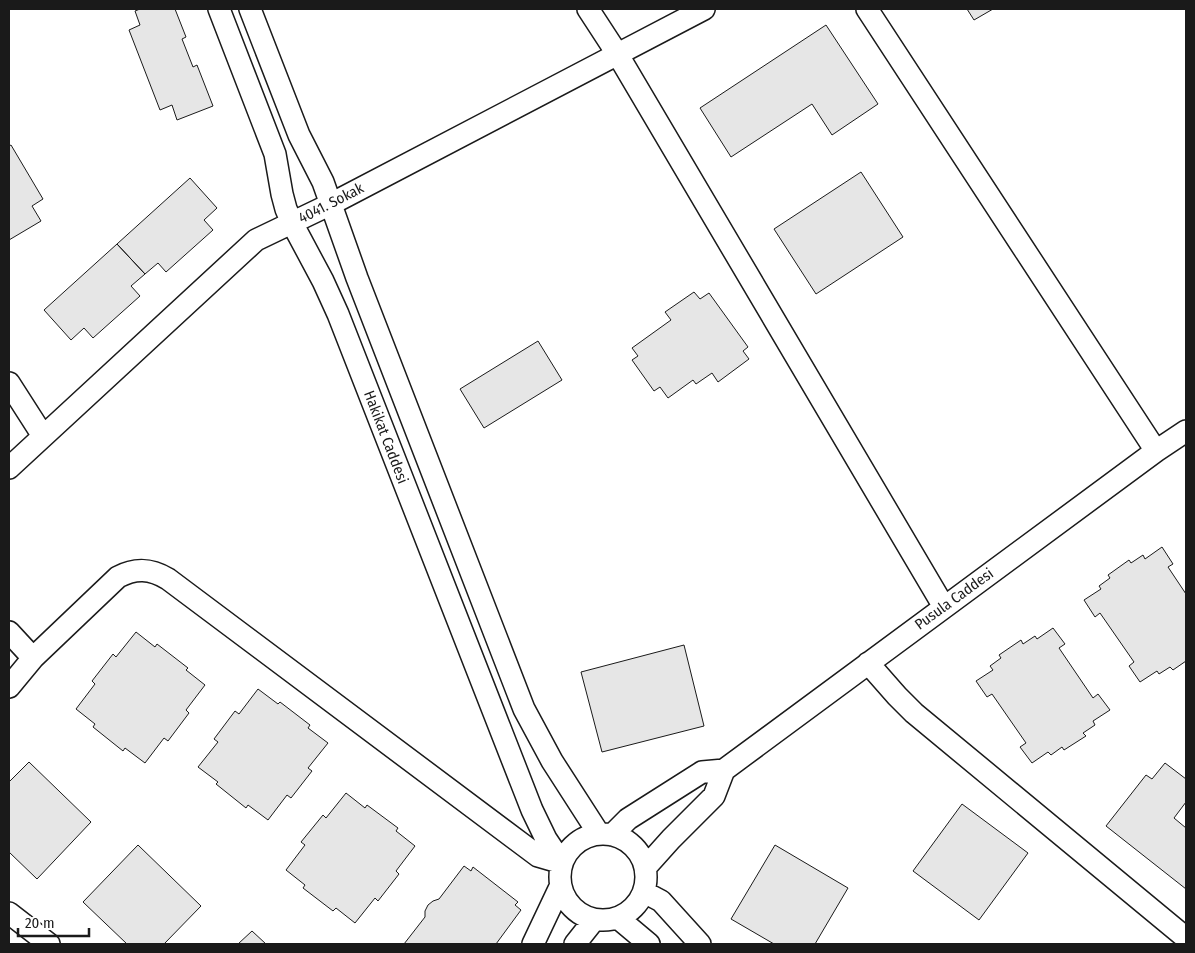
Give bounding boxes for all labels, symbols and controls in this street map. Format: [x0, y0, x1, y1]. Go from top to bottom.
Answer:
street label: 4041. Sokak [295, 179, 367, 227]
street label: Hakikat Caddesi [360, 388, 412, 486]
street label: Pusula Caddesi [911, 564, 997, 634]
scale bar [18, 906, 89, 938]
text: 20 m [25, 914, 55, 932]

